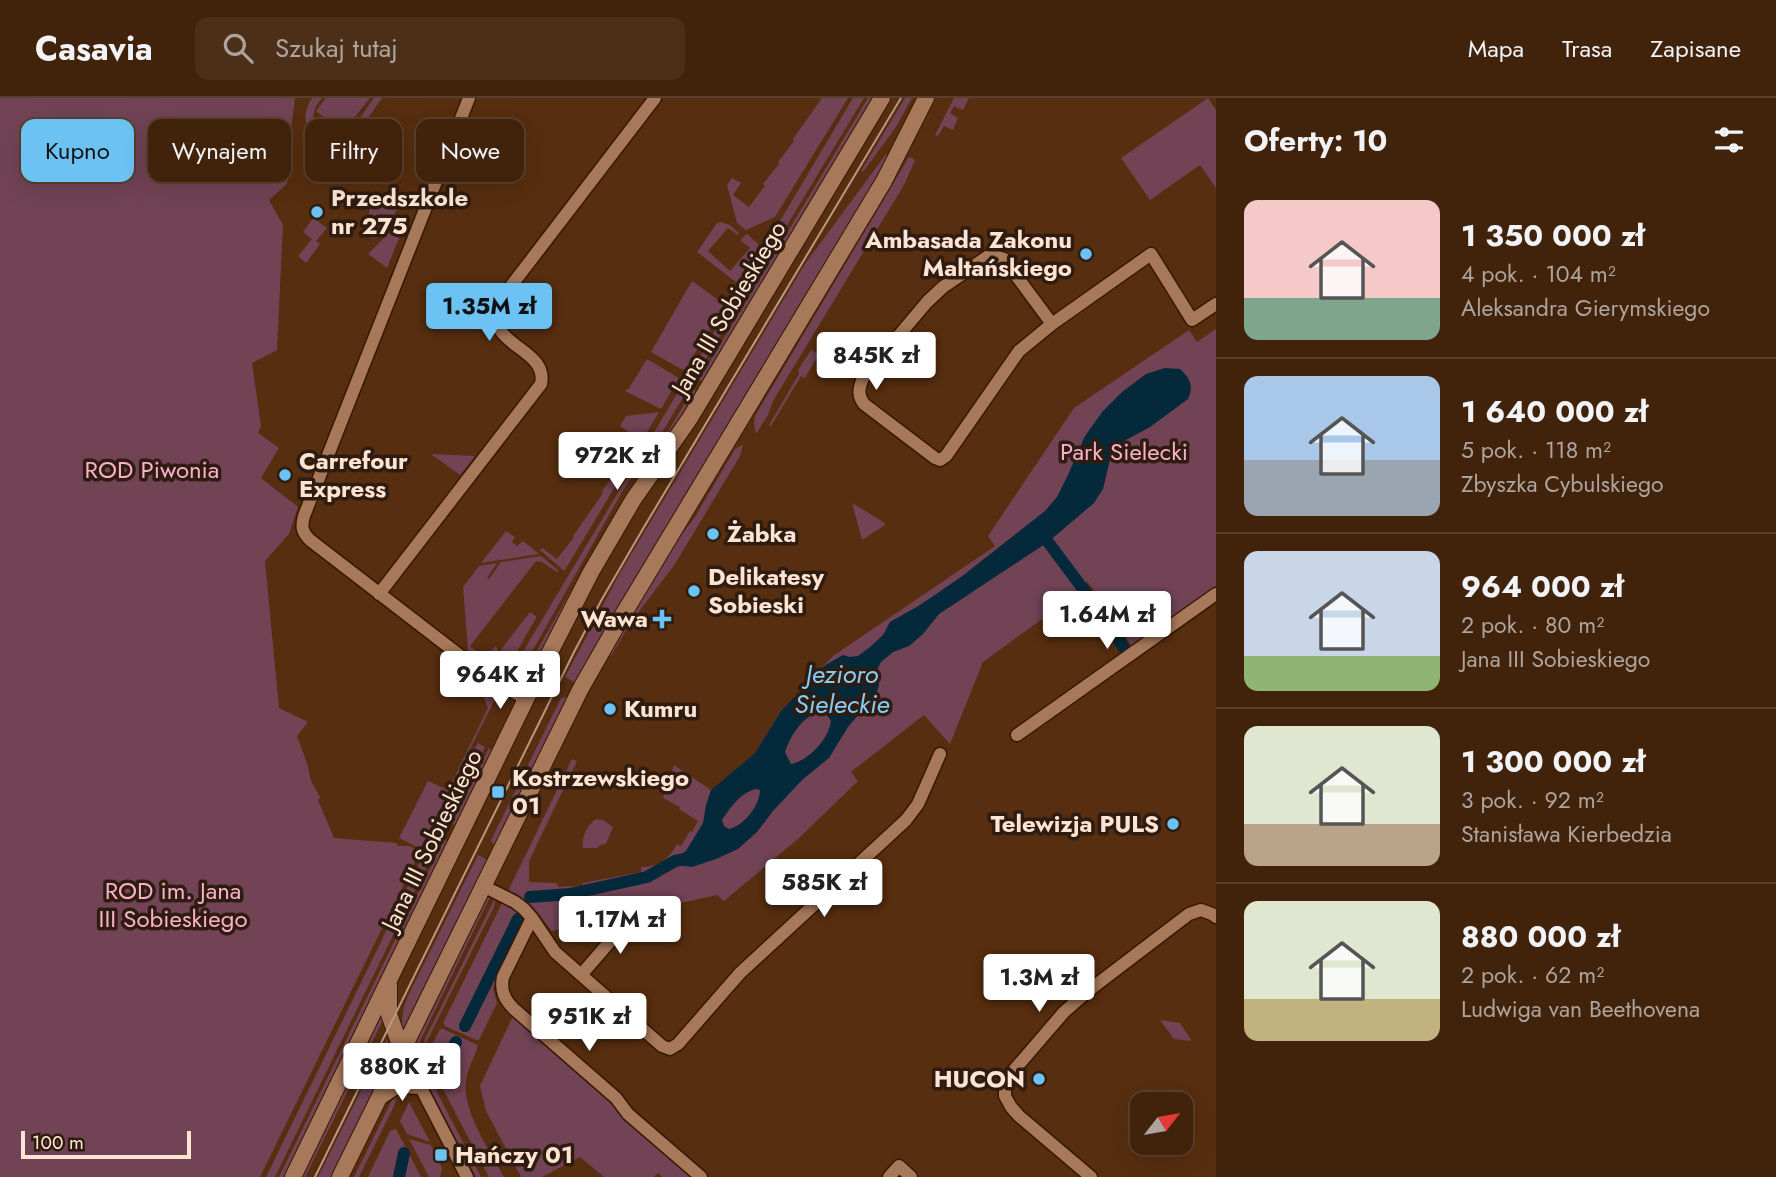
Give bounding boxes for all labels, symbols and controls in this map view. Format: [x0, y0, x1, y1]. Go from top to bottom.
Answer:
search box [195, 17, 685, 80]
text: Casavia [35, 25, 153, 72]
icon: search [219, 29, 257, 67]
text: Szukaj tutaj [275, 29, 398, 67]
text: Mapa [1468, 31, 1524, 66]
text: Trasa [1562, 31, 1612, 66]
text: Zapisane [1650, 31, 1741, 66]
chip: Kupno [21, 119, 134, 182]
chip: Wynajem [148, 119, 291, 182]
chip: Filtry [305, 119, 402, 182]
chip: Nowe [416, 119, 524, 182]
text: Oferty: 10 [1244, 119, 1387, 162]
icon: filters [1710, 121, 1748, 159]
place label: Przedszkole nr 275 [331, 180, 468, 243]
marker: Przedszkole nr 275 [309, 204, 325, 220]
street label: Jana III Sobieskiego [661, 214, 794, 404]
text: 1 350 000 zł [1461, 214, 1644, 257]
place label: Ambasada Zakonu Maltańskiego [864, 222, 1072, 285]
icon: home [1300, 228, 1384, 312]
marker: Ambasada Zakonu Maltańskiego [1078, 246, 1094, 262]
text: 4 pok. · 104 m² [1461, 257, 1616, 291]
pin: 1.35M zł [417, 284, 561, 343]
text: 1.35M zł [442, 289, 536, 323]
text: Aleksandra Gierymskiego [1461, 291, 1710, 325]
pin: 845K zł [811, 332, 941, 392]
text: 845K zł [833, 338, 919, 372]
text: 1 640 000 zł [1461, 390, 1647, 433]
icon: home [1300, 404, 1384, 488]
pin: 972K zł [552, 432, 682, 492]
text: 5 pok. · 118 m² [1461, 433, 1611, 467]
park label: Park Sielecki [1060, 434, 1188, 469]
text: 972K zł [575, 438, 659, 472]
place label: Carrefour Express [299, 443, 408, 506]
park label: ROD Piwonia [85, 452, 219, 487]
marker: Carrefour Express [277, 467, 293, 483]
text: Zbyszka Cybulskiego [1461, 467, 1664, 501]
place label: Żabka [727, 516, 796, 551]
marker: Żabka [705, 526, 721, 542]
place label: Delikatesy Sobieski [708, 559, 824, 622]
text: 964 000 zł [1461, 565, 1623, 608]
icon: home [1300, 579, 1384, 663]
marker: Delikatesy Sobieski [686, 583, 702, 599]
pin: 1.64M zł [1035, 592, 1179, 651]
text: 1.64M zł [1059, 597, 1155, 631]
place label: Wawa [581, 601, 648, 636]
text: 2 pok. · 80 m² [1461, 608, 1604, 642]
marker: Wawa [654, 611, 670, 627]
text: Jana III Sobieskiego [1461, 642, 1650, 676]
pin: 964K zł [435, 652, 565, 711]
water label: Jezioro Sieleckie [795, 655, 889, 723]
text: 964K zł [456, 657, 544, 691]
place label: Kumru [624, 691, 697, 726]
marker: Kumru [602, 701, 618, 717]
text: 1 300 000 zł [1461, 740, 1645, 783]
street label: Jana III Sobieskiego [371, 743, 491, 939]
icon: home [1300, 754, 1384, 838]
place label: Kostrzewskiego 01 [512, 760, 689, 823]
text: 3 pok. · 92 m² [1461, 783, 1604, 817]
marker: Kostrzewskiego 01 [490, 784, 506, 800]
place label: Telewizja PULS [991, 806, 1159, 841]
marker: Telewizja PULS [1165, 816, 1181, 832]
text: Stanisława Kierbedzia [1461, 817, 1672, 851]
pin: 585K zł [759, 860, 889, 919]
text: 585K zł [781, 865, 867, 899]
park label: ROD im. Jana III Sobieskiego [99, 873, 248, 936]
pin: 1.17M zł [548, 896, 692, 956]
text: 1.17M zł [575, 902, 665, 936]
text: 880 000 zł [1461, 915, 1620, 958]
icon: home [1300, 929, 1384, 1013]
pin: 1.3M zł [974, 954, 1104, 1014]
text: 2 pok. · 62 m² [1461, 958, 1604, 992]
text: 1.3M zł [999, 960, 1079, 994]
text: Ludwiga van Beethovena [1461, 992, 1700, 1026]
pin: 951K zł [524, 993, 654, 1053]
text: 951K zł [547, 999, 631, 1033]
pin: 880K zł [337, 1044, 467, 1103]
text: 880K zł [359, 1049, 445, 1083]
place label: HUCON [934, 1061, 1025, 1096]
marker: HUCON [1031, 1071, 1047, 1087]
north arrow [1130, 1092, 1194, 1155]
map controls [1130, 1092, 1193, 1155]
scale bar [21, 1128, 191, 1160]
text: 100 m [32, 1129, 84, 1156]
place label: Hańczy 01 [455, 1137, 573, 1172]
marker: Hańczy 01 [433, 1147, 449, 1163]

